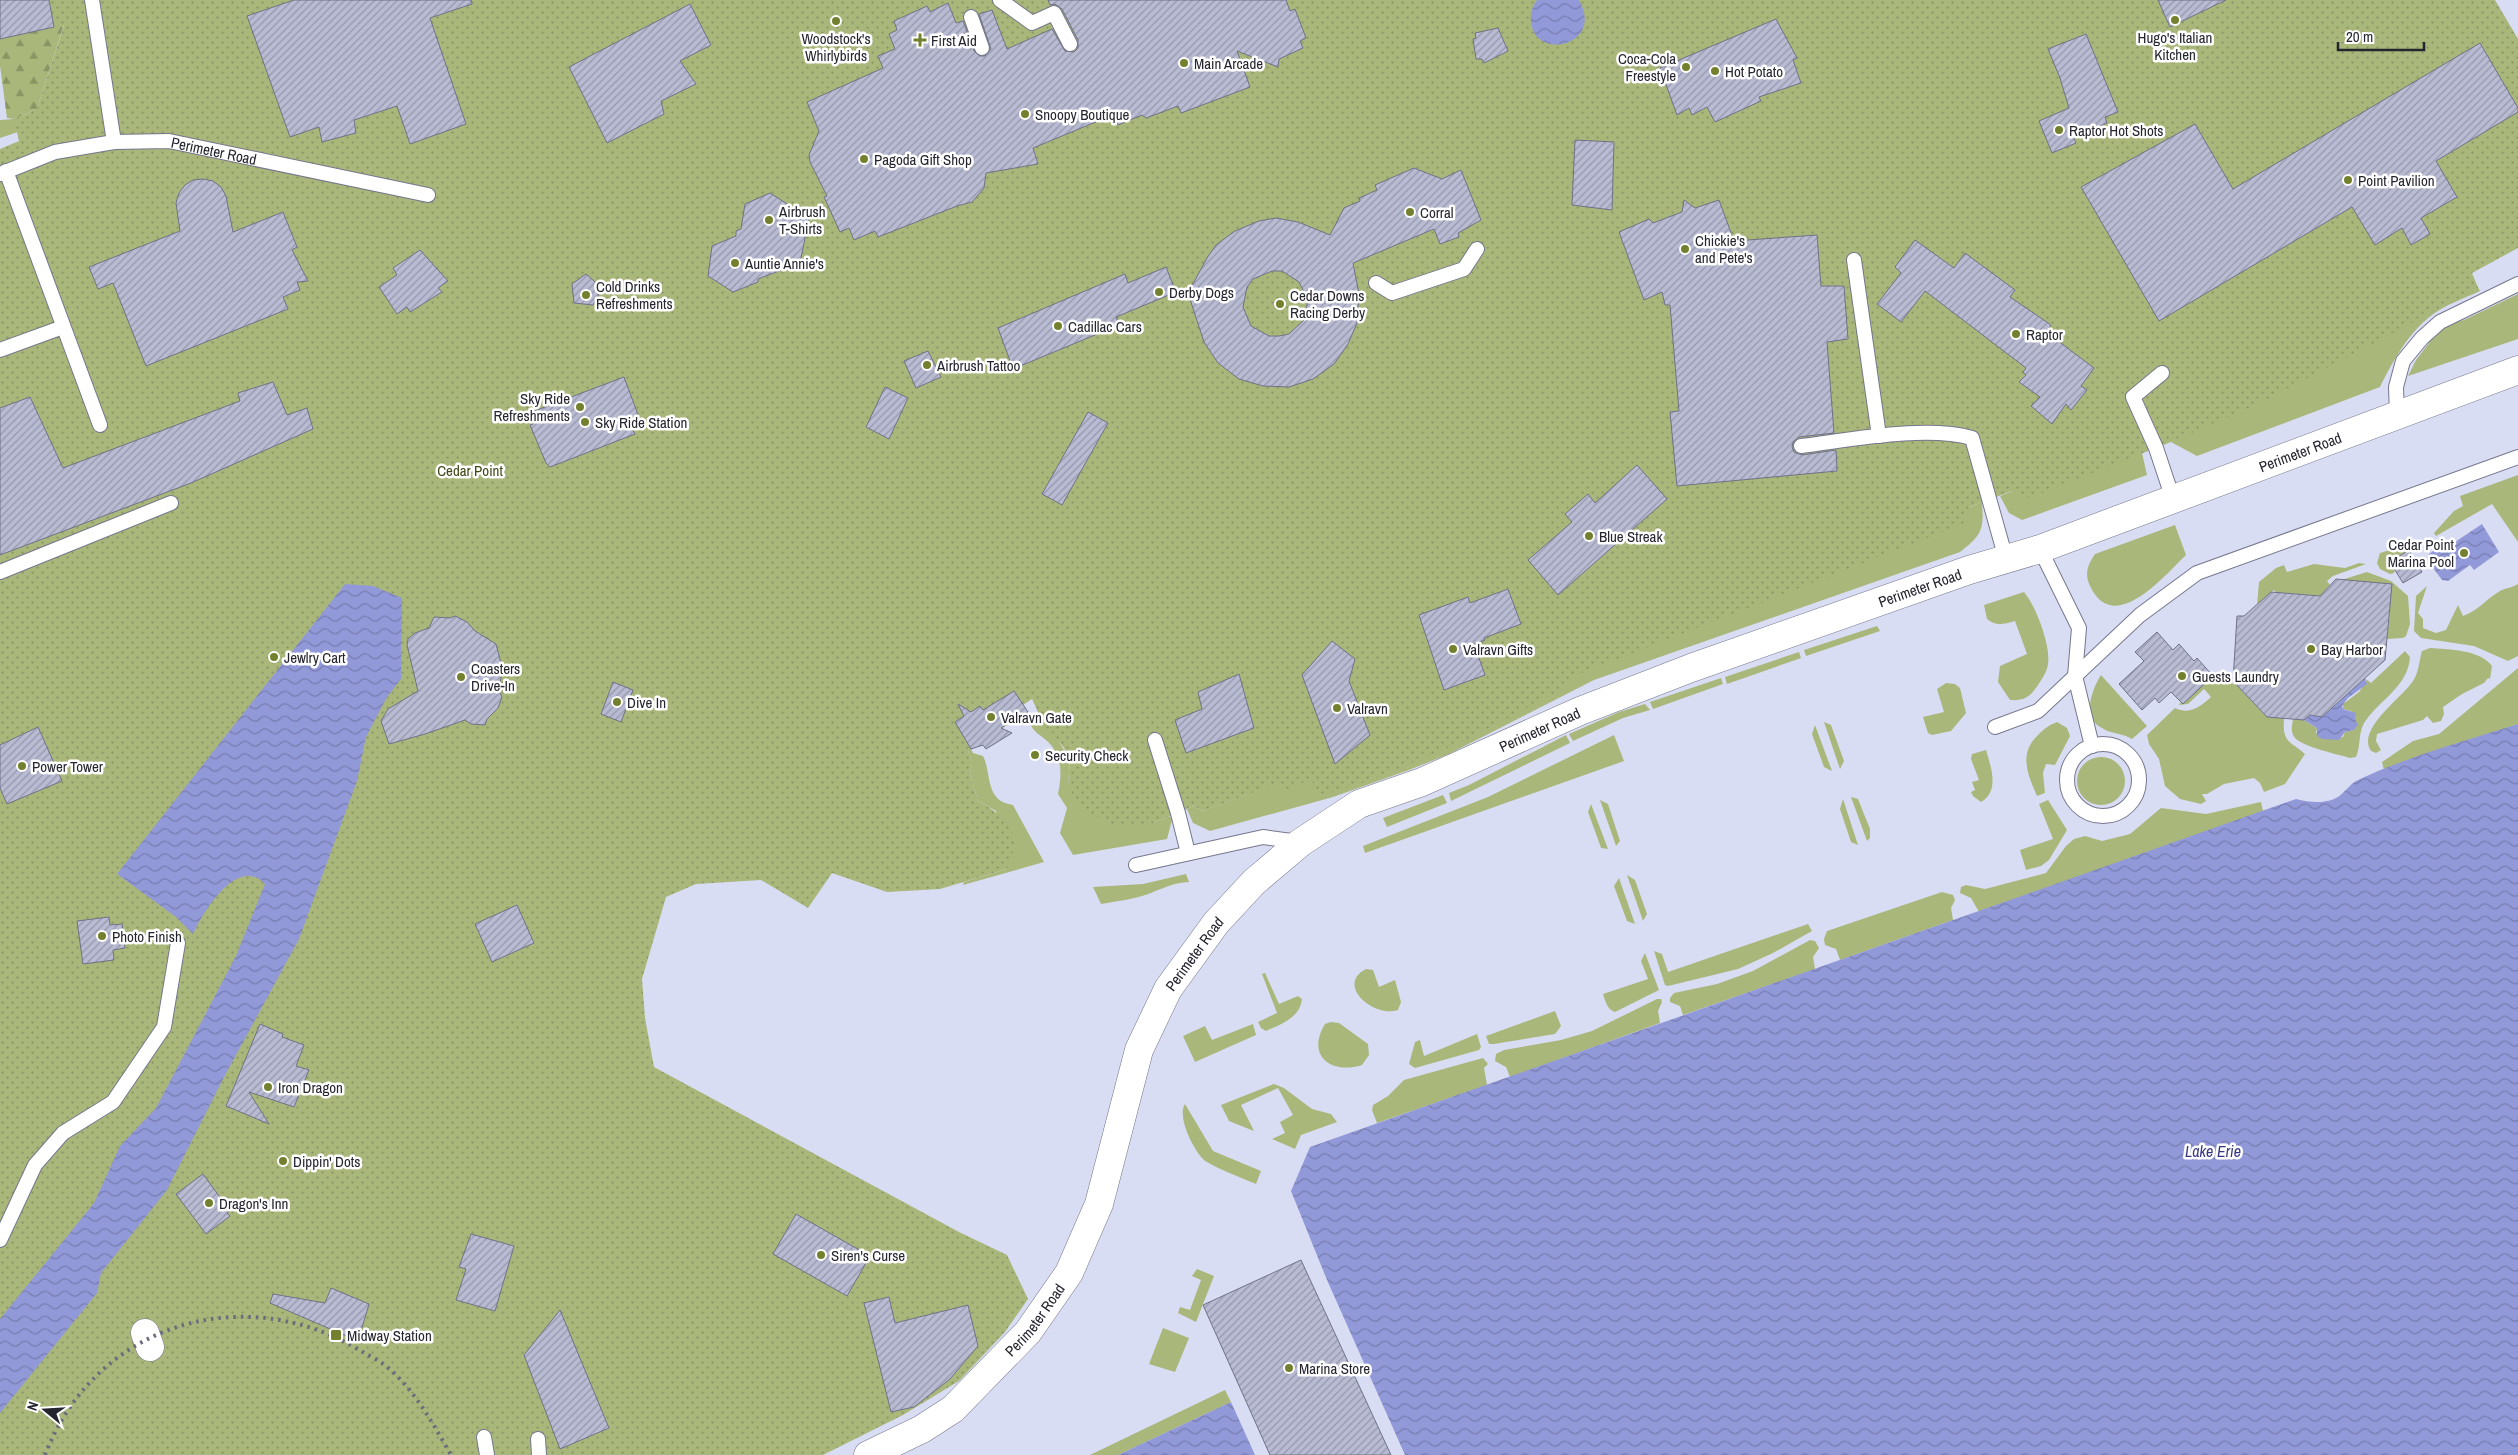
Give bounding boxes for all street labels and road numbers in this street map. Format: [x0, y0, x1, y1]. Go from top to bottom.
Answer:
street label: Perimeter Road [169, 131, 259, 170]
street label: Perimeter Road [2256, 427, 2344, 477]
street label: Perimeter Road [1875, 563, 1964, 612]
street label: Perimeter Road [1495, 702, 1583, 757]
street label: Perimeter Road [1160, 912, 1228, 995]
street label: Perimeter Road [1000, 1279, 1069, 1361]

